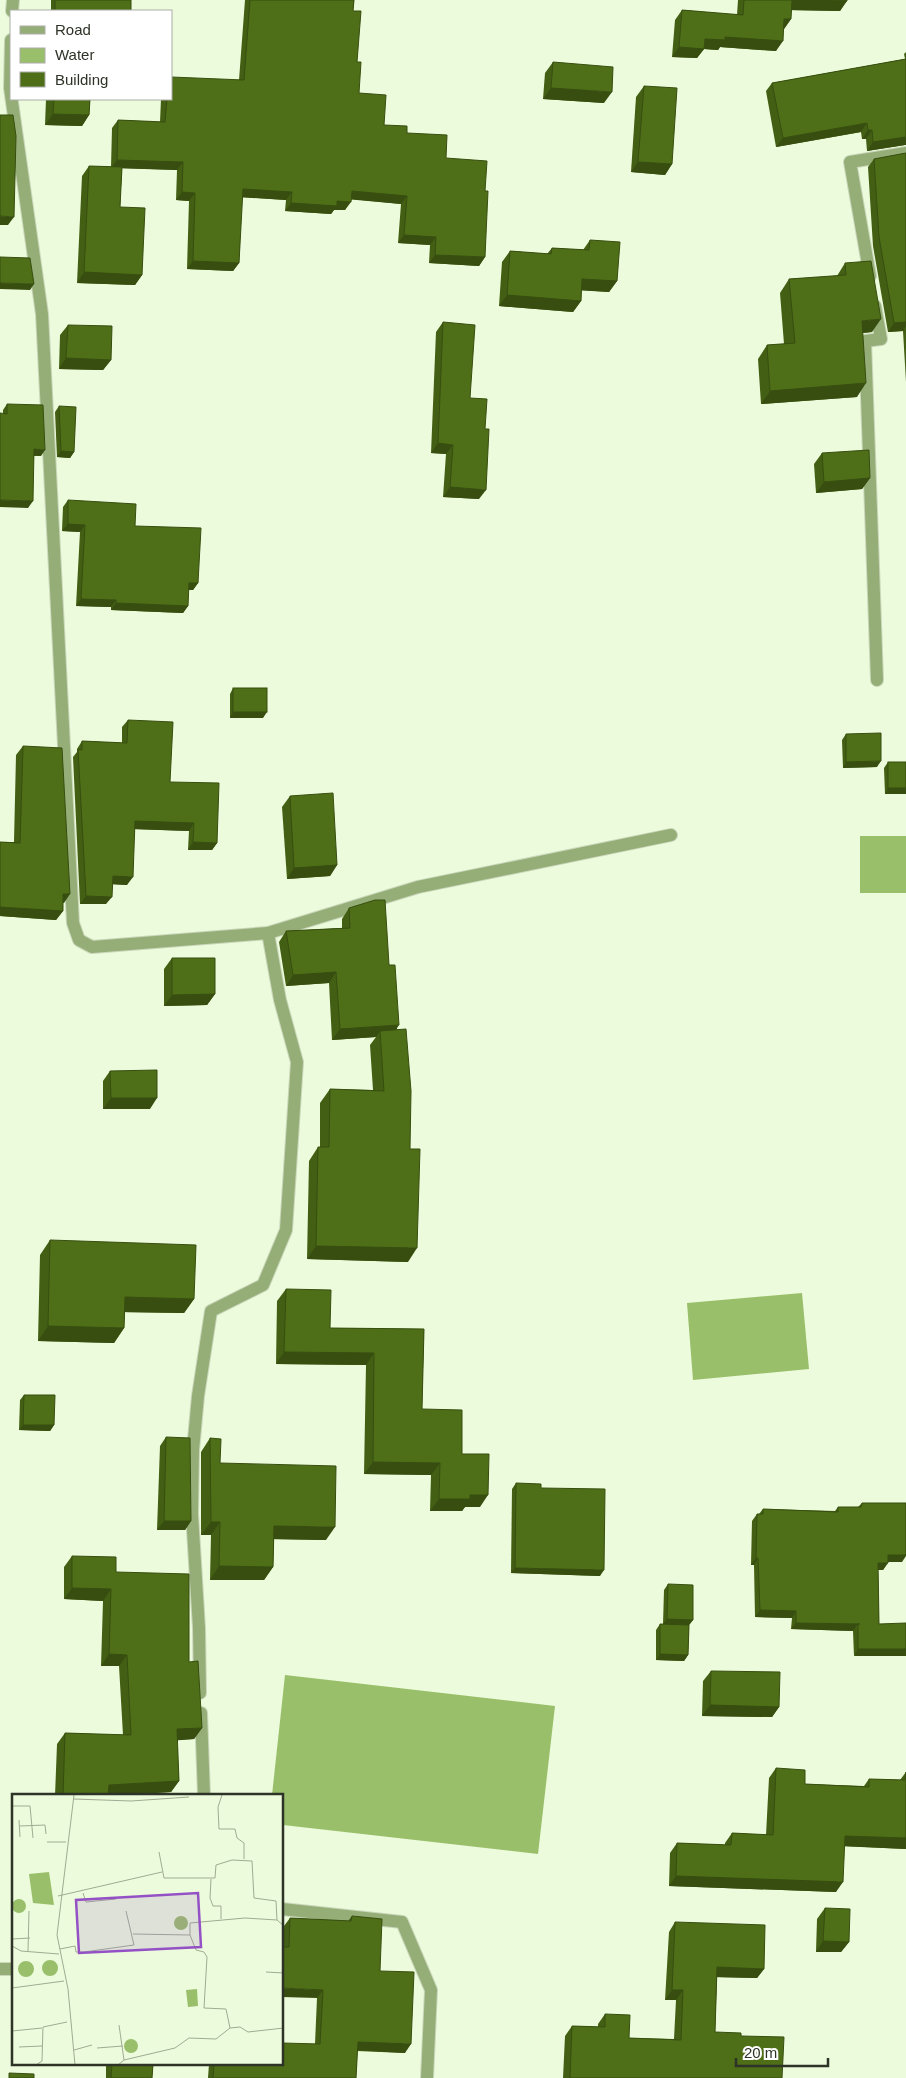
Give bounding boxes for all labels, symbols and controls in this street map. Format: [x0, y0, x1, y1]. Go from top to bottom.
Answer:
legend [10, 10, 172, 100]
text: Road [55, 21, 91, 38]
text: Water [55, 46, 94, 63]
text: Building [55, 71, 108, 88]
inset map [12, 1794, 284, 2066]
scale bar [736, 2036, 828, 2068]
text: 20 m [744, 2044, 777, 2061]

